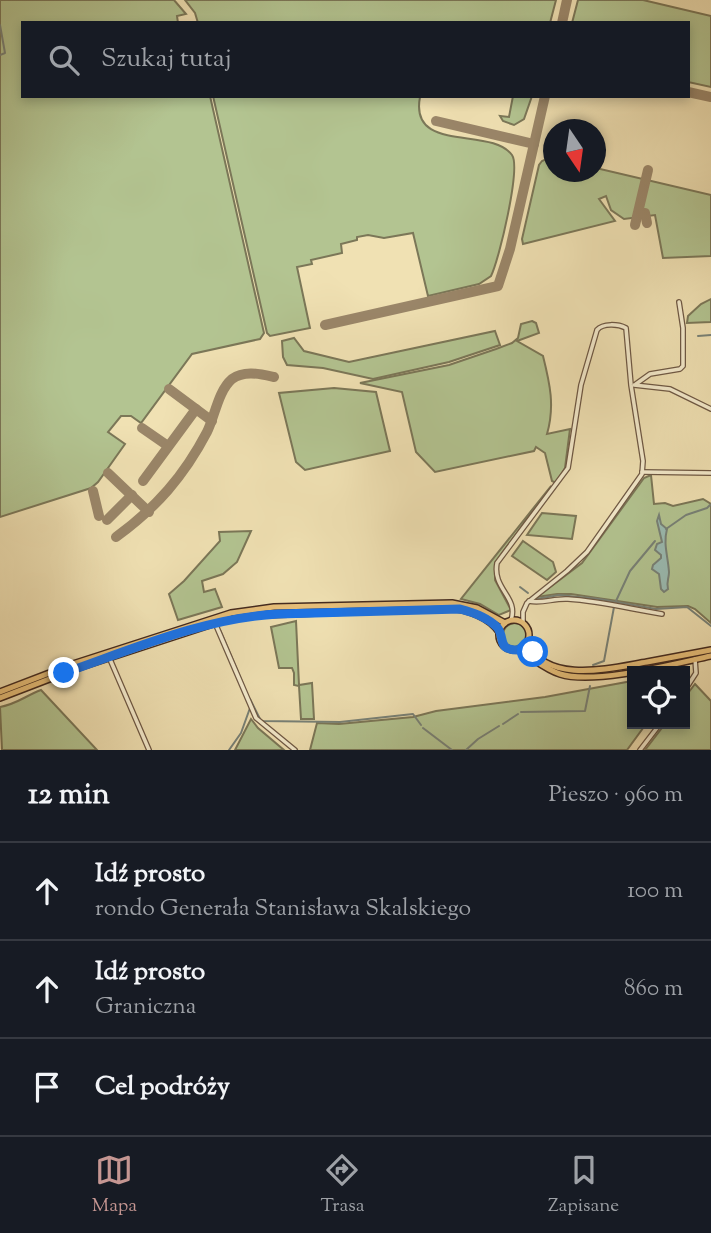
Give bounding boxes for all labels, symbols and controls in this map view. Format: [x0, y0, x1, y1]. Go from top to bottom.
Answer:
search box [21, 21, 690, 98]
icon: search [45, 41, 83, 79]
text: Szukaj tutaj [101, 41, 232, 78]
north arrow [543, 119, 606, 182]
route start [517, 636, 548, 667]
route end [48, 657, 79, 688]
map controls [627, 666, 690, 729]
button: locate [627, 666, 690, 729]
text: 12 min [28, 774, 110, 817]
text: Pieszo · 960 m [549, 779, 683, 812]
text: Idź prosto [95, 856, 205, 893]
icon: ahead [28, 872, 66, 910]
text: 100 m [627, 875, 683, 908]
text: rondo Generała Stanisława Skalskiego [95, 893, 471, 926]
text: Idź prosto [95, 954, 205, 991]
icon: ahead [28, 970, 66, 1008]
text: 860 m [624, 973, 683, 1006]
text: Graniczna [95, 991, 196, 1024]
icon: arrive [28, 1068, 66, 1106]
text: Cel podróży [95, 1069, 230, 1106]
tab: Mapa [92, 1151, 137, 1220]
tab: Trasa [321, 1151, 364, 1220]
tab: Zapisane [548, 1151, 619, 1220]

